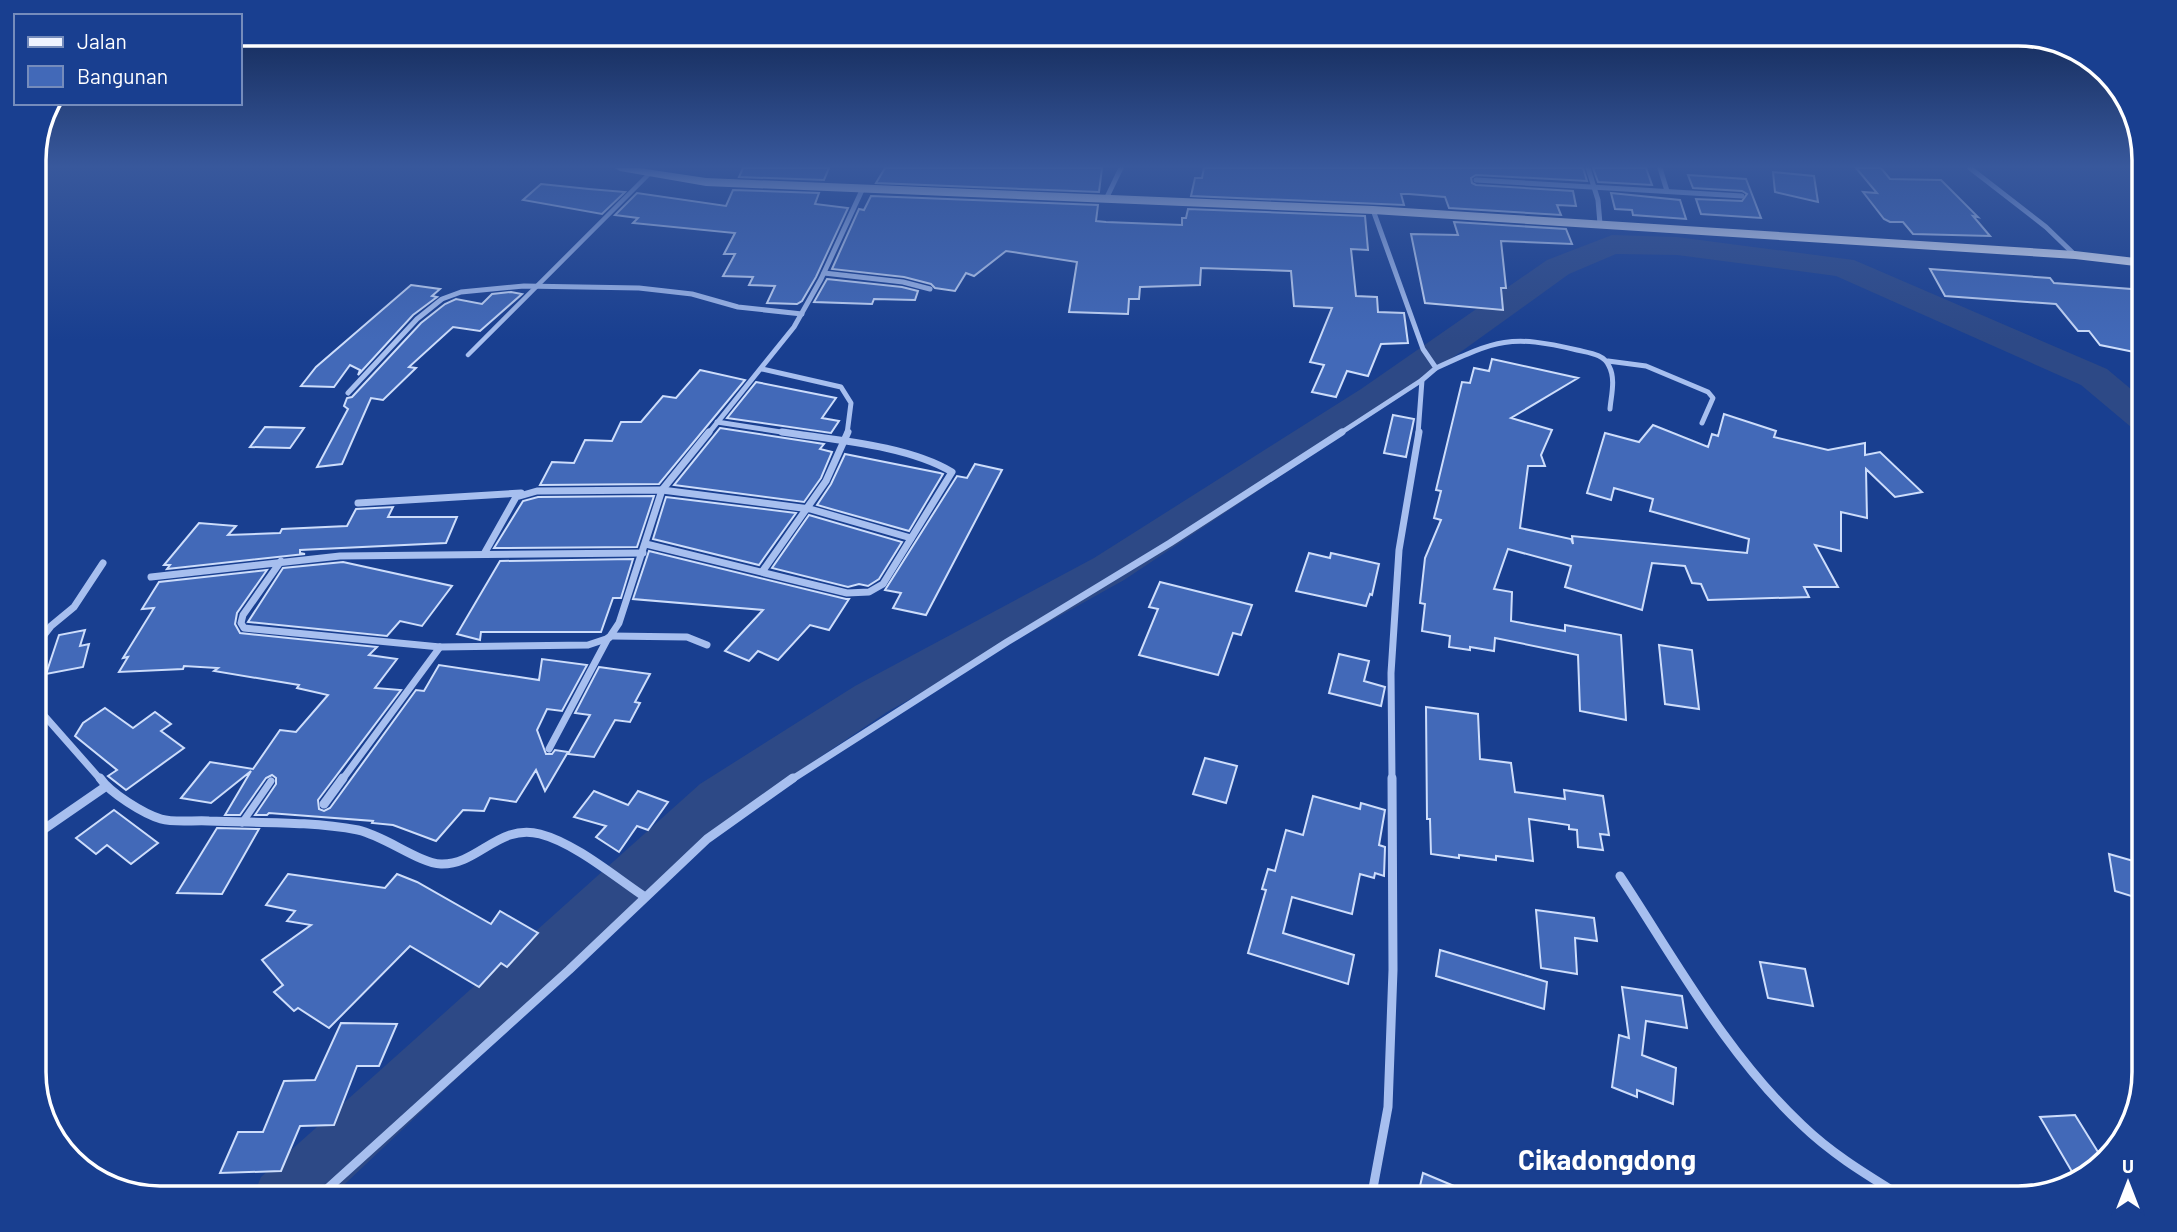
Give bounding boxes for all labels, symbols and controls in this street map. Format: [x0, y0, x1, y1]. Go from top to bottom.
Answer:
legend [14, 14, 242, 105]
text: Jalan [77, 28, 127, 53]
text: Bangunan [77, 63, 168, 88]
district label: Cikadongdong [1518, 1142, 1696, 1176]
north arrow [2093, 1148, 2163, 1218]
text: U [2122, 1154, 2134, 1177]

